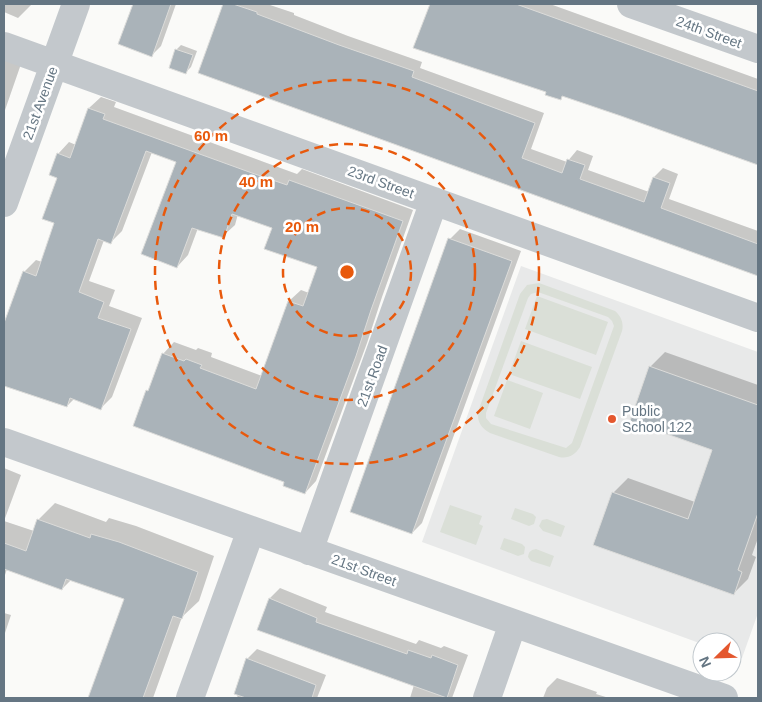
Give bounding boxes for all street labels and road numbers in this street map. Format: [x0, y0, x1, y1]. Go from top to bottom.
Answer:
street label: 24th Street [674, 13, 744, 51]
street label: 21st Avenue [19, 64, 61, 142]
street label: 23rd Street [346, 163, 416, 201]
street label: 21st Road [354, 343, 390, 409]
street label: 21st Street [329, 551, 399, 589]

